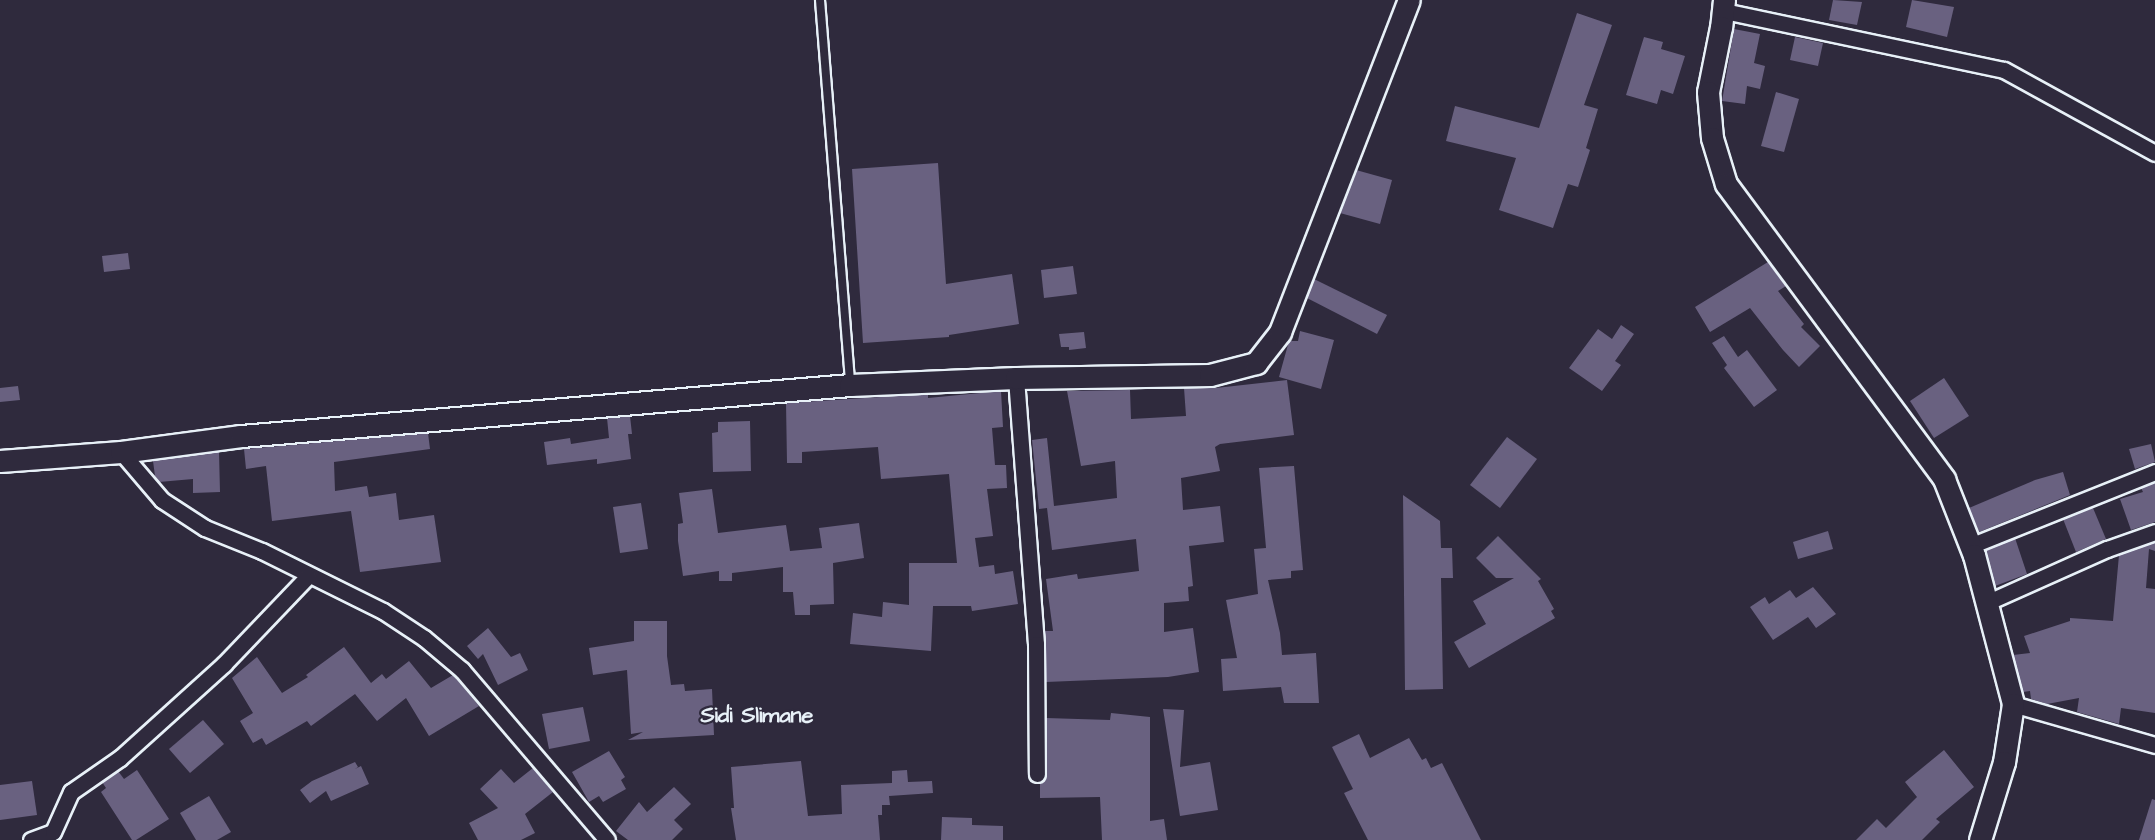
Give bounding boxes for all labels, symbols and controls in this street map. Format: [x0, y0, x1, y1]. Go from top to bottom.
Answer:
district label: Sidi Slimane [700, 703, 814, 729]

